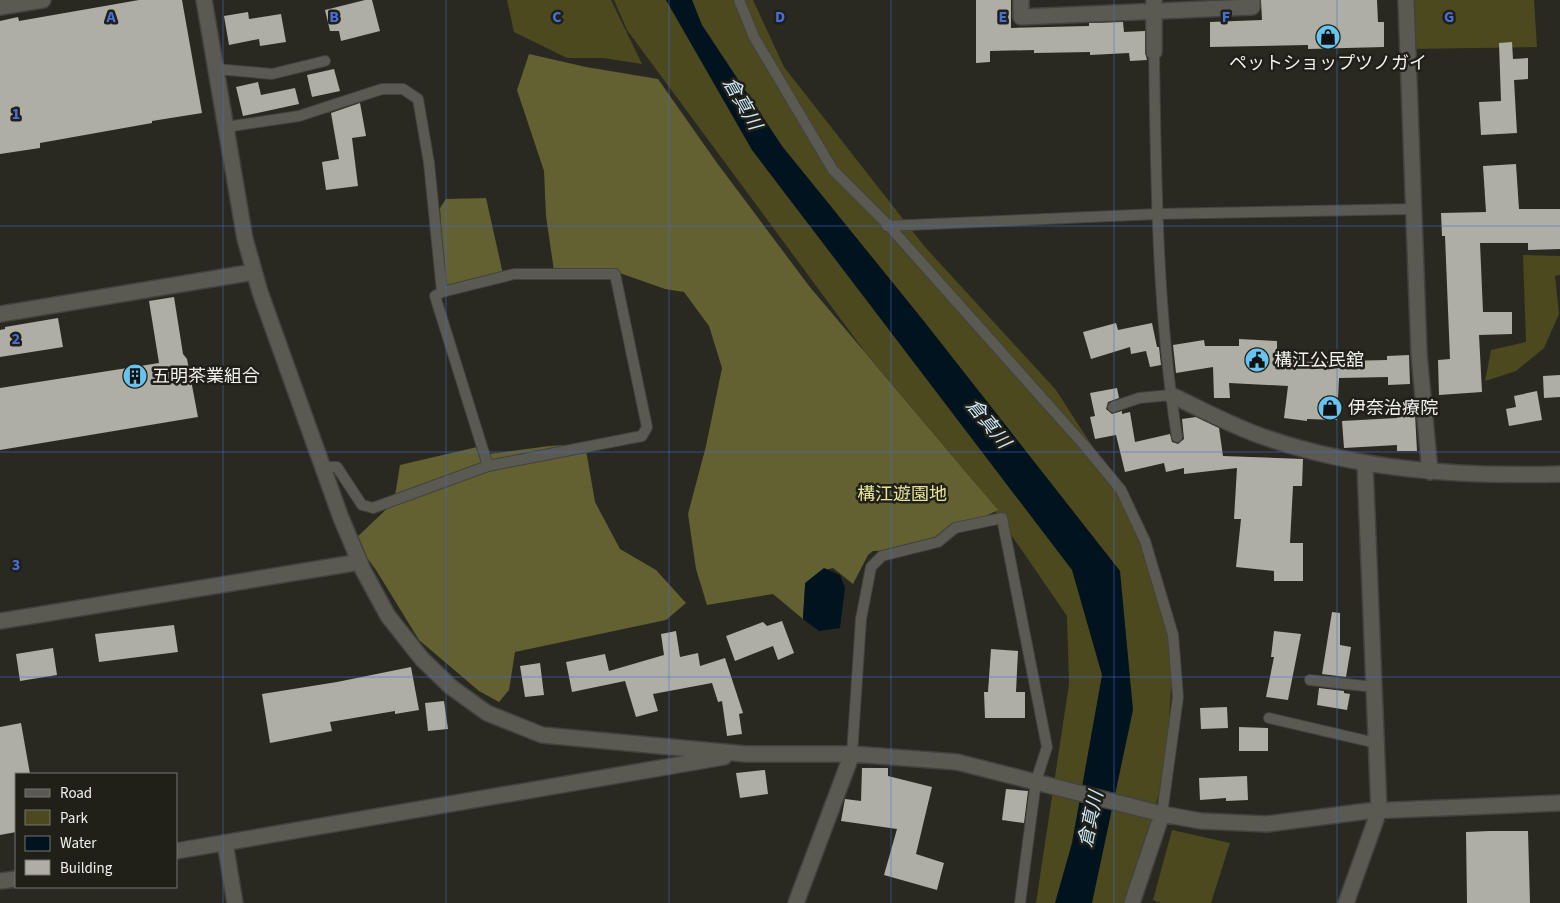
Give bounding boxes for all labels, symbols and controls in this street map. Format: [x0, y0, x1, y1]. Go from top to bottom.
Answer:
text: A [105, 6, 116, 28]
text: B [329, 6, 339, 28]
text: C [552, 6, 562, 28]
text: D [775, 6, 785, 28]
text: E [999, 6, 1007, 28]
text: F [1222, 6, 1230, 28]
text: G [1444, 6, 1454, 28]
shop icon: ペットショップツノガイ [1315, 24, 1341, 50]
place label: ペットショップツノガイ [1229, 51, 1427, 76]
water label: 倉真川 [716, 72, 769, 137]
text: 1 [12, 103, 20, 125]
text: 2 [12, 328, 20, 350]
public building icon: 構江公民舘 [1244, 347, 1270, 373]
place label: 構江公民舘 [1274, 348, 1364, 373]
building icon: 五明茶業組合 [122, 363, 148, 389]
place label: 五明茶業組合 [152, 364, 260, 389]
water label: 倉真川 [959, 393, 1018, 456]
shop icon: 伊奈治療院 [1317, 395, 1343, 421]
place label: 伊奈治療院 [1348, 396, 1438, 421]
park label: 構江遊園地 [857, 482, 947, 507]
text: 3 [12, 554, 20, 576]
legend [15, 773, 178, 888]
text: Road [60, 783, 92, 804]
water label: 倉真川 [1072, 787, 1111, 850]
text: Park [60, 808, 89, 829]
text: Water [60, 833, 97, 854]
text: Building [60, 858, 113, 879]

